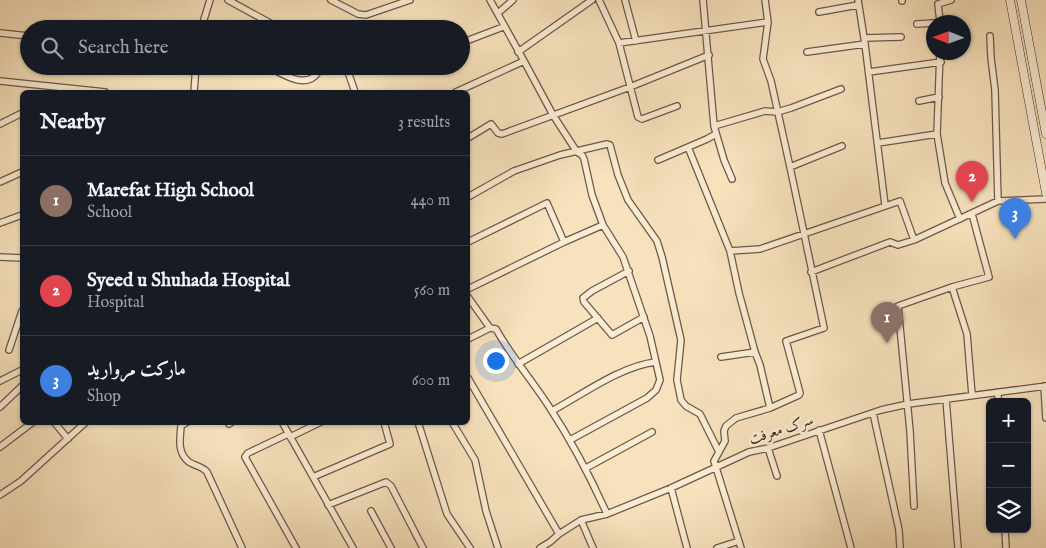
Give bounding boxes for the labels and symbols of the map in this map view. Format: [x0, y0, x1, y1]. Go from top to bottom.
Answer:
north arrow [926, 15, 971, 60]
pin: 2 [956, 161, 988, 202]
pin: 3 [999, 198, 1031, 239]
pin: 1 [871, 302, 903, 343]
your location [483, 348, 509, 374]
street label: سرک معرفت [746, 410, 816, 449]

